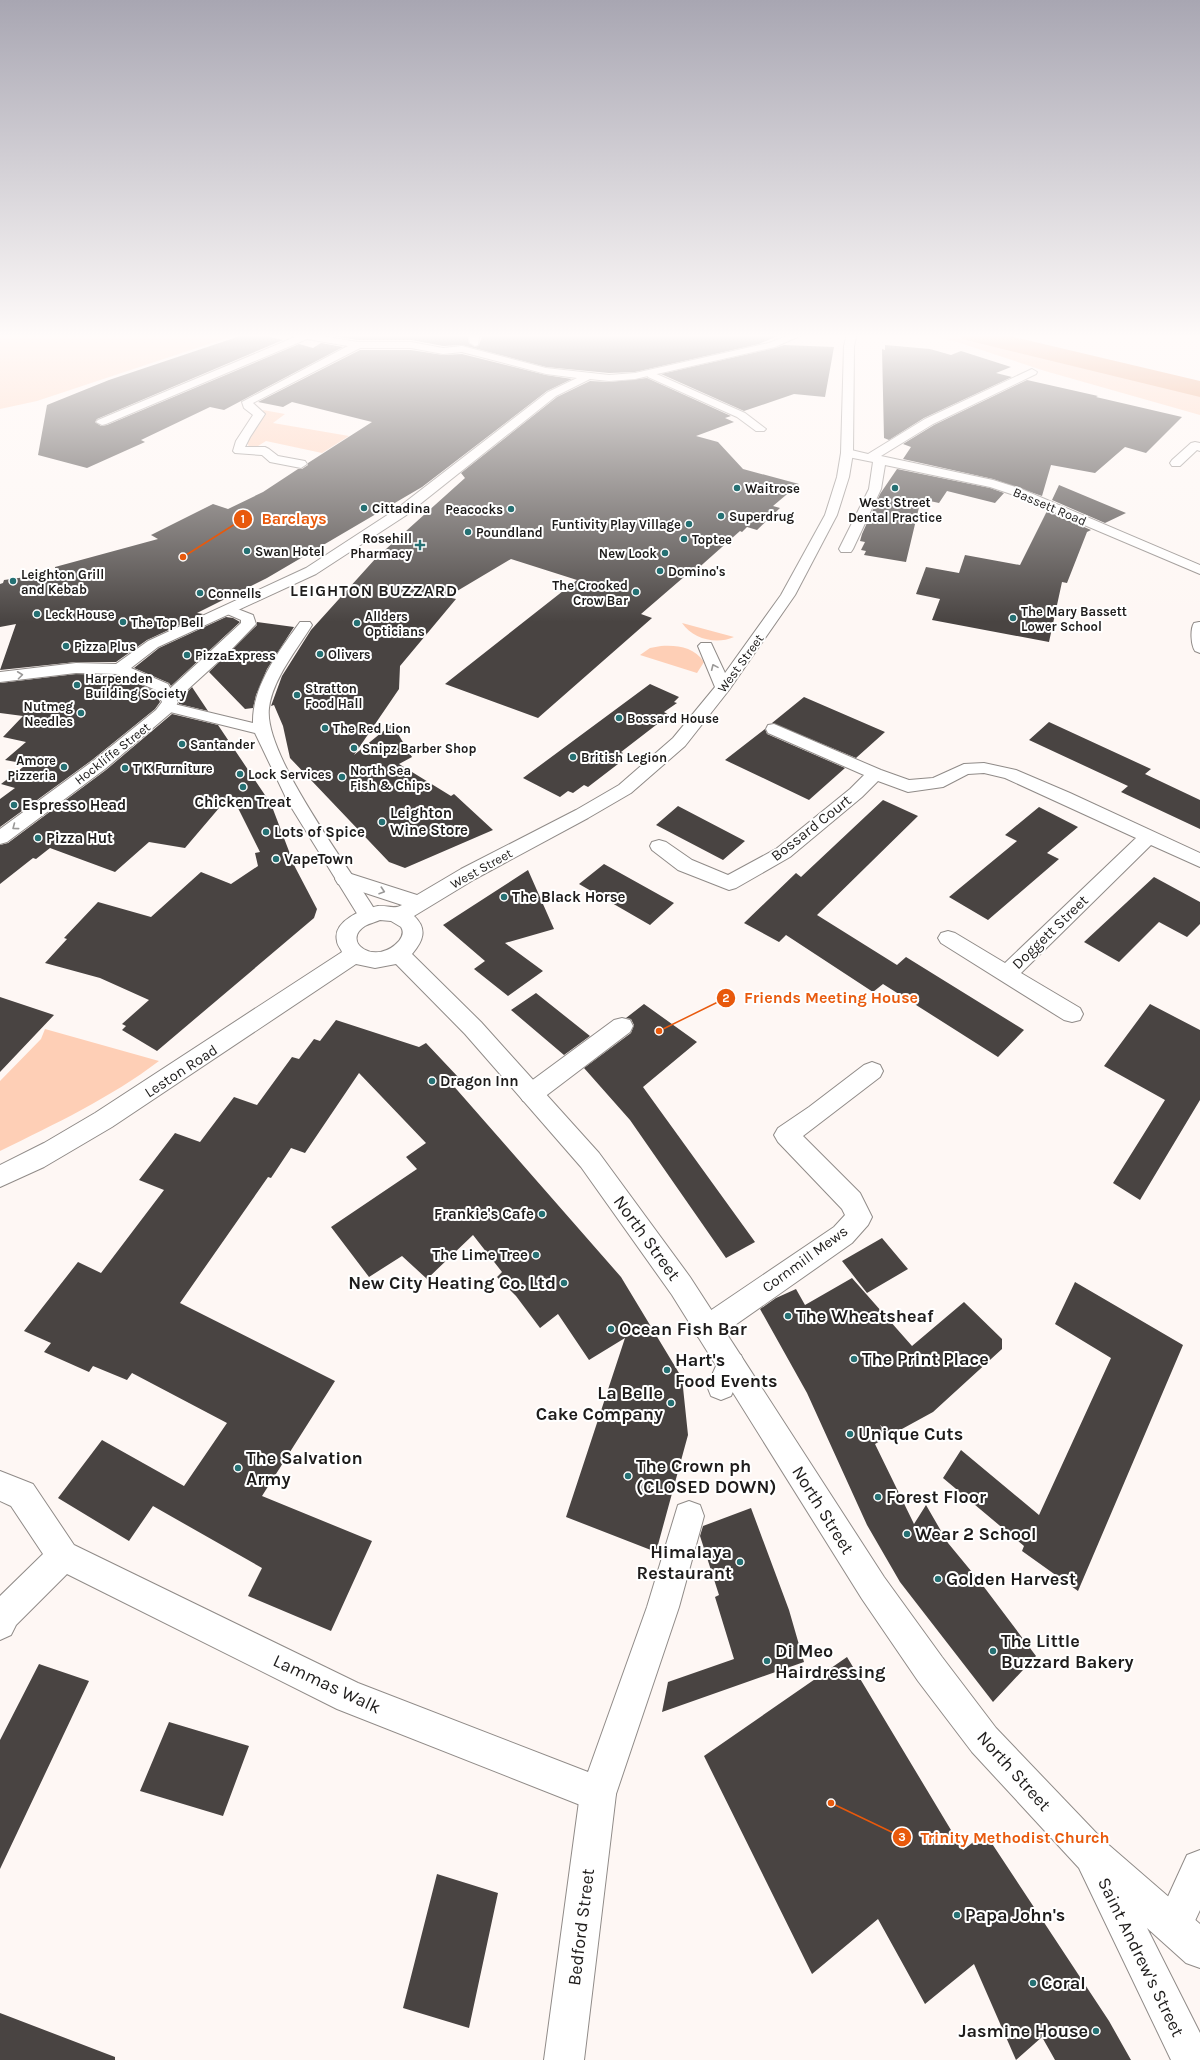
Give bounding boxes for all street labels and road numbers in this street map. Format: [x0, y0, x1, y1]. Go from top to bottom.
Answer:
street label: Bassett Road [1011, 484, 1089, 529]
street label: West Street [714, 631, 767, 695]
street label: Hockliffe Street [72, 719, 153, 788]
street label: Bossard Court [767, 791, 855, 865]
street label: West Street [448, 845, 515, 892]
street label: Doggett Street [1008, 891, 1092, 973]
street label: Leston Road [141, 1041, 221, 1101]
street label: North Street [609, 1191, 685, 1285]
street label: Cornmill Mews [759, 1222, 851, 1296]
street label: North Street [787, 1462, 859, 1558]
street label: Lammas Walk [270, 1649, 384, 1719]
street label: North Street [972, 1726, 1056, 1816]
street label: Bedford Street [563, 1867, 599, 1987]
street label: Saint Andrew's Street [1093, 1874, 1189, 2040]

